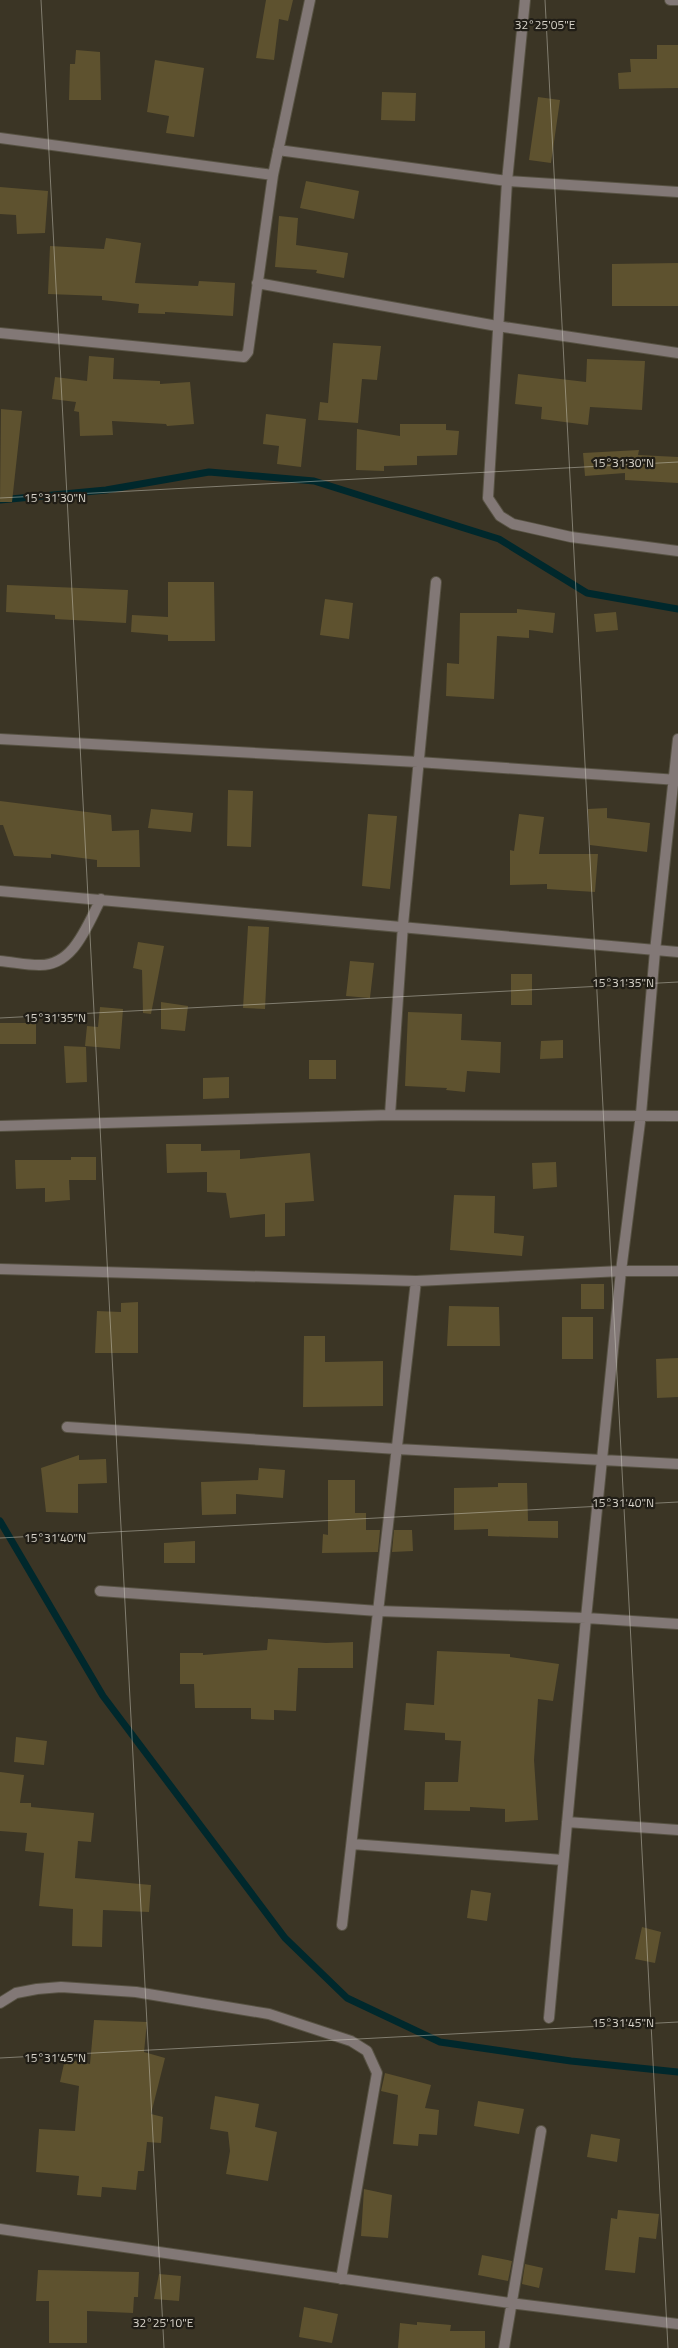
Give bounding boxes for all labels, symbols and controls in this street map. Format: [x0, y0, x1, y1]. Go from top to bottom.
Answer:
text: 32°25'05"E [515, 15, 576, 34]
text: 15°31'30"N [592, 453, 654, 472]
text: 15°31'30"N [24, 488, 86, 507]
text: 15°31'35"N [592, 973, 654, 992]
text: 15°31'35"N [24, 1008, 86, 1027]
text: 15°31'40"N [592, 1493, 654, 1512]
text: 15°31'40"N [24, 1528, 86, 1547]
text: 15°31'45"N [592, 2013, 654, 2032]
text: 15°31'45"N [24, 2048, 86, 2067]
text: 32°25'10"E [133, 2313, 194, 2332]

